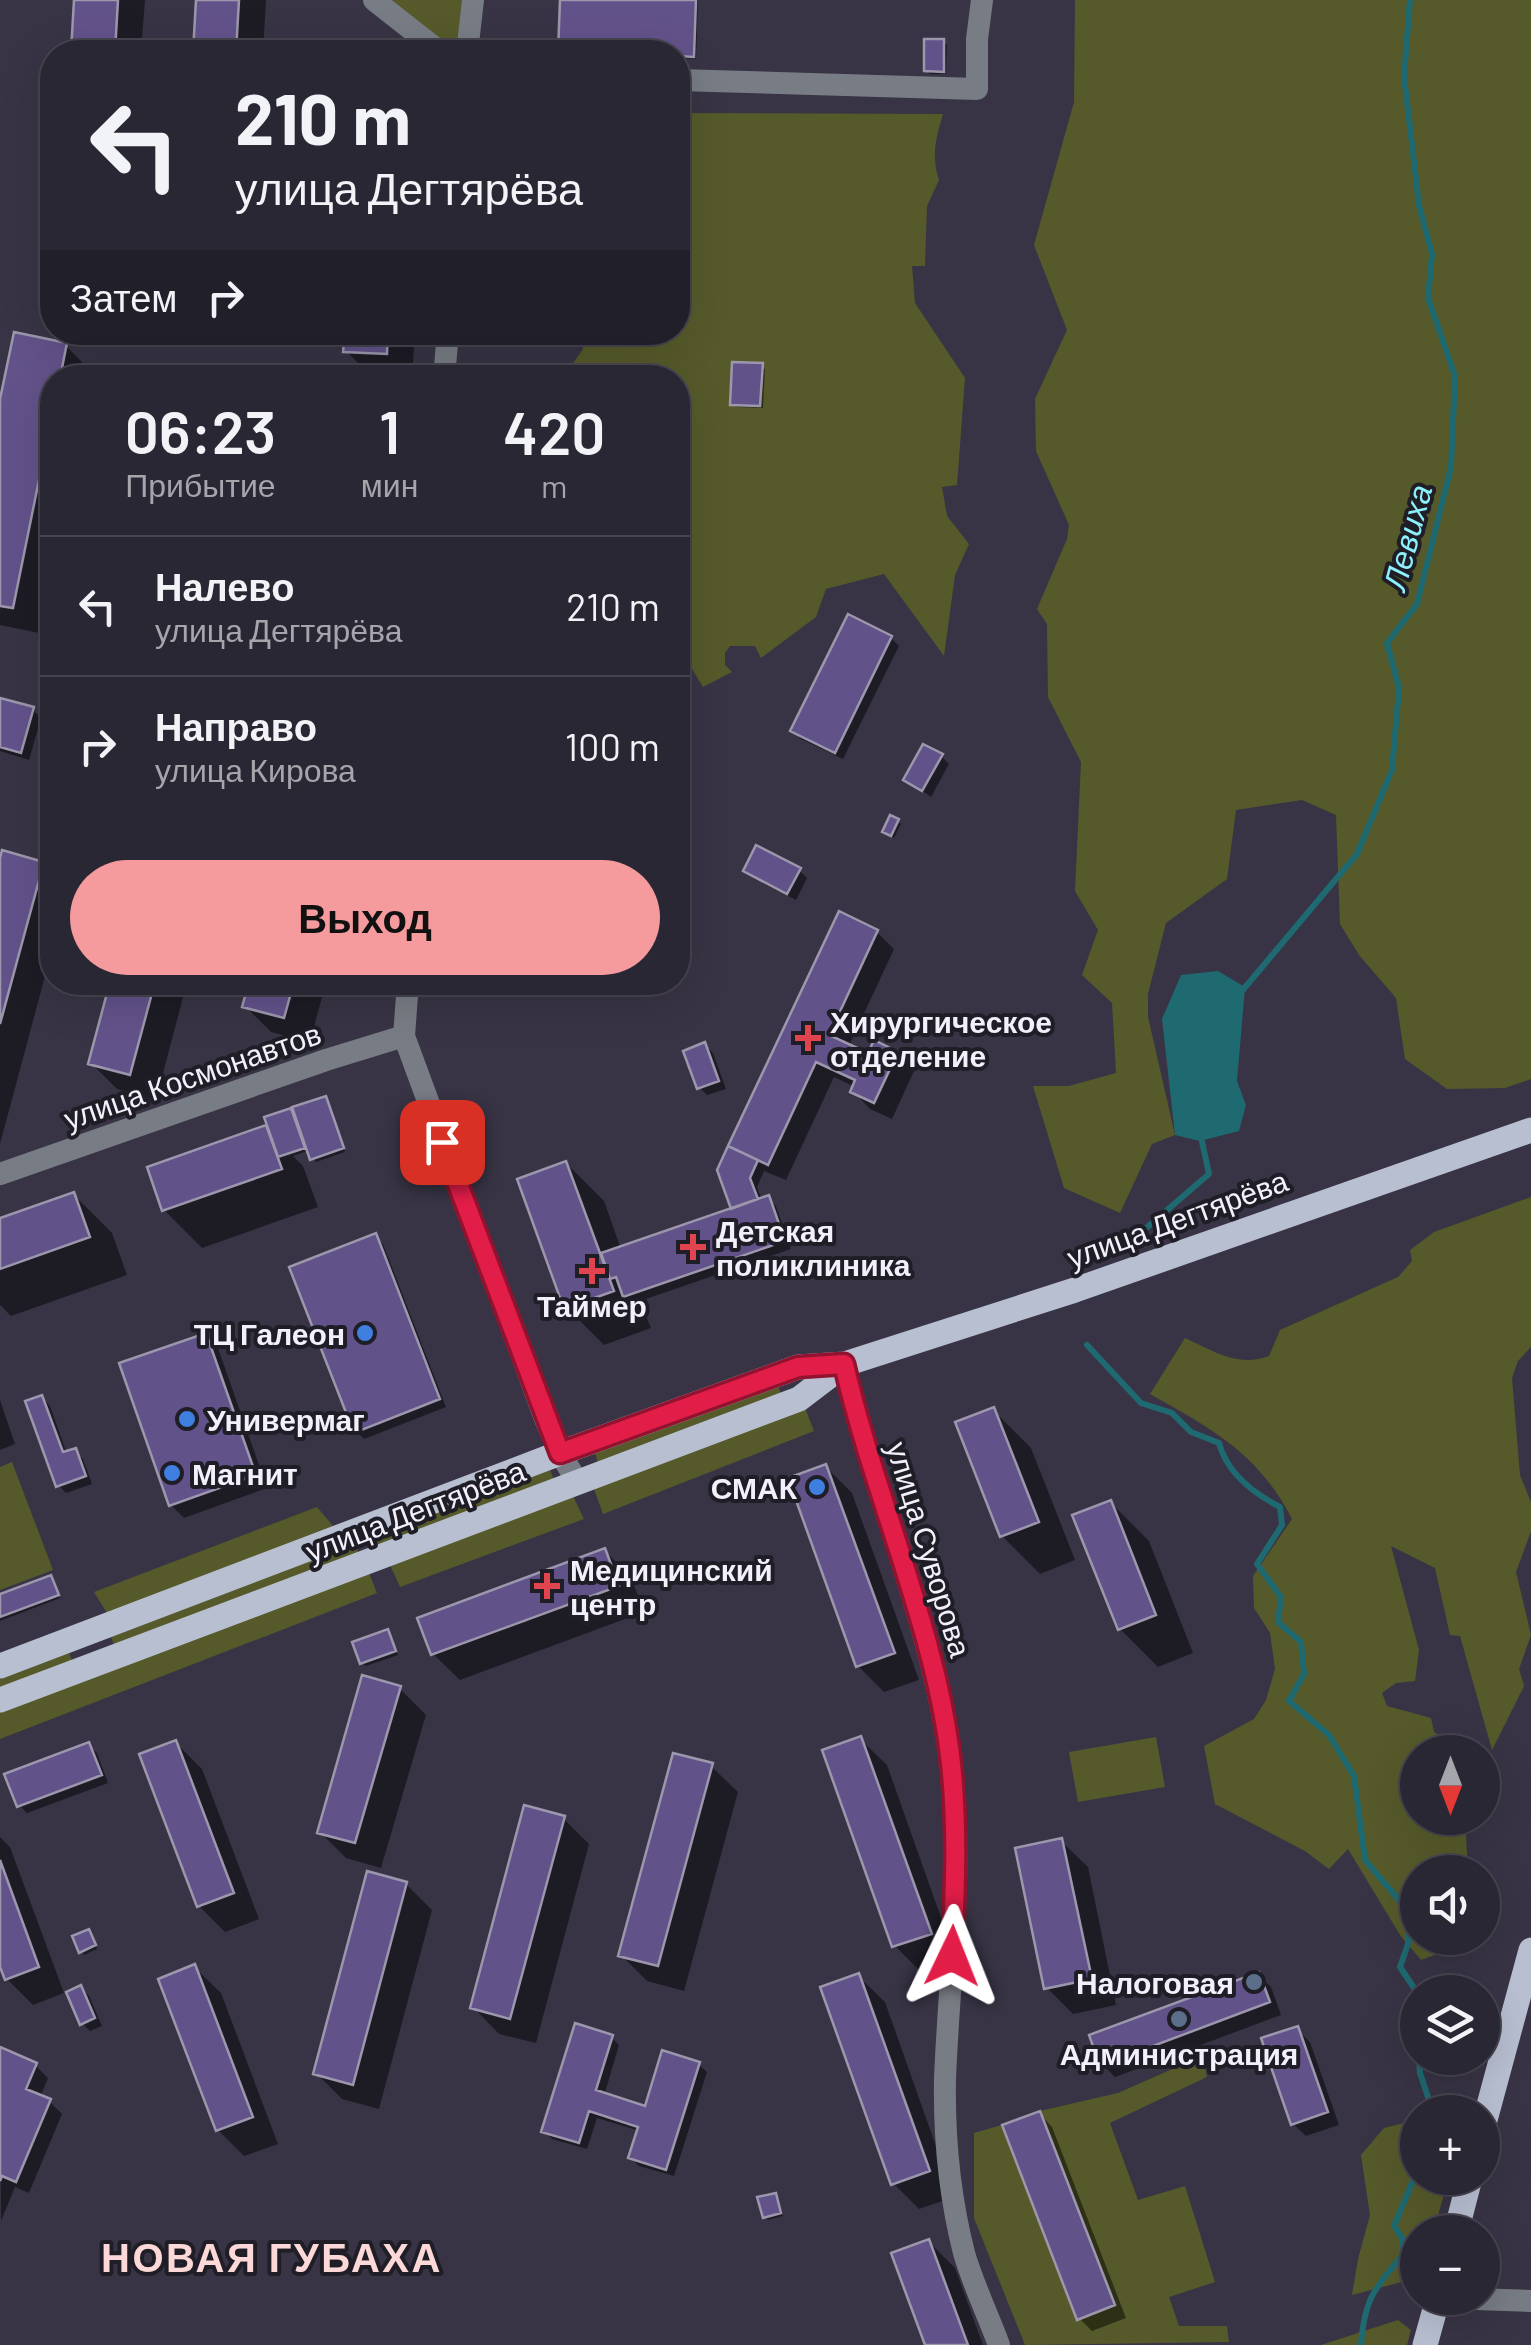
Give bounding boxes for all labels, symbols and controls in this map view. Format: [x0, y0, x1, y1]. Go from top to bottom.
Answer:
text: 210 m [235, 75, 411, 159]
icon: left [70, 80, 200, 210]
text: улица Дегтярёва [235, 160, 583, 214]
icon: right [198, 270, 253, 325]
text: Затем [70, 274, 178, 320]
text: 06:23 [125, 394, 276, 466]
text: 1 [379, 394, 400, 466]
text: 420 [503, 395, 605, 467]
text: Прибытие [125, 465, 276, 503]
text: мин [361, 465, 418, 503]
text: m [541, 466, 567, 504]
water label: Левиха [1373, 480, 1438, 596]
text: Налево [155, 563, 294, 609]
icon: left [70, 579, 125, 634]
text: 210 m [566, 583, 660, 629]
text: улица Дегтярёва [155, 610, 403, 648]
text: Направо [155, 703, 317, 749]
icon: right [70, 719, 125, 774]
text: 100 m [565, 723, 660, 769]
text: улица Кирова [155, 750, 356, 788]
button: Выход [70, 860, 660, 975]
place label: Хирургическое отделение [830, 1003, 1052, 1073]
street label: улица Космонавтов [59, 1014, 325, 1136]
marker: Хирургическое отделение [795, 1025, 821, 1051]
pin [400, 1100, 485, 1185]
icon: arrive [415, 1115, 470, 1170]
street label: улица Дегтярёва [1062, 1161, 1292, 1275]
place label: Детская поликлиника [716, 1212, 911, 1282]
marker: Детская поликлиника [680, 1234, 706, 1260]
marker: Таймер [581, 1260, 603, 1282]
place label: Таймер [537, 1287, 647, 1323]
place label: ТЦ Галеон [194, 1315, 345, 1351]
marker: ТЦ Галеон [354, 1322, 376, 1344]
place label: Универмаг [207, 1401, 365, 1437]
marker: Универмаг [176, 1408, 198, 1430]
street label: улица Суворова [880, 1437, 980, 1661]
street label: улица Дегтярёва [300, 1452, 530, 1568]
place label: Магнит [192, 1455, 298, 1491]
marker: Магнит [161, 1462, 183, 1484]
place label: СМАК [711, 1469, 798, 1505]
marker: СМАК [806, 1476, 828, 1498]
place label: Медицинский центр [570, 1551, 773, 1621]
marker: Медицинский центр [534, 1573, 560, 1599]
north arrow [1400, 1735, 1500, 1835]
map controls [1400, 1735, 1500, 2315]
button: sound [1400, 1855, 1500, 1955]
position arrow [900, 1904, 1004, 2008]
place label: Налоговая [1076, 1964, 1234, 2000]
marker: Налоговая [1243, 1971, 1265, 1993]
button: layers [1400, 1975, 1500, 2075]
marker: Администрация [1168, 2008, 1190, 2030]
place label: Администрация [1060, 2035, 1298, 2071]
button: + [1400, 2095, 1500, 2195]
button: − [1400, 2215, 1500, 2315]
district label: НОВАЯ ГУБАХА [101, 2232, 443, 2280]

